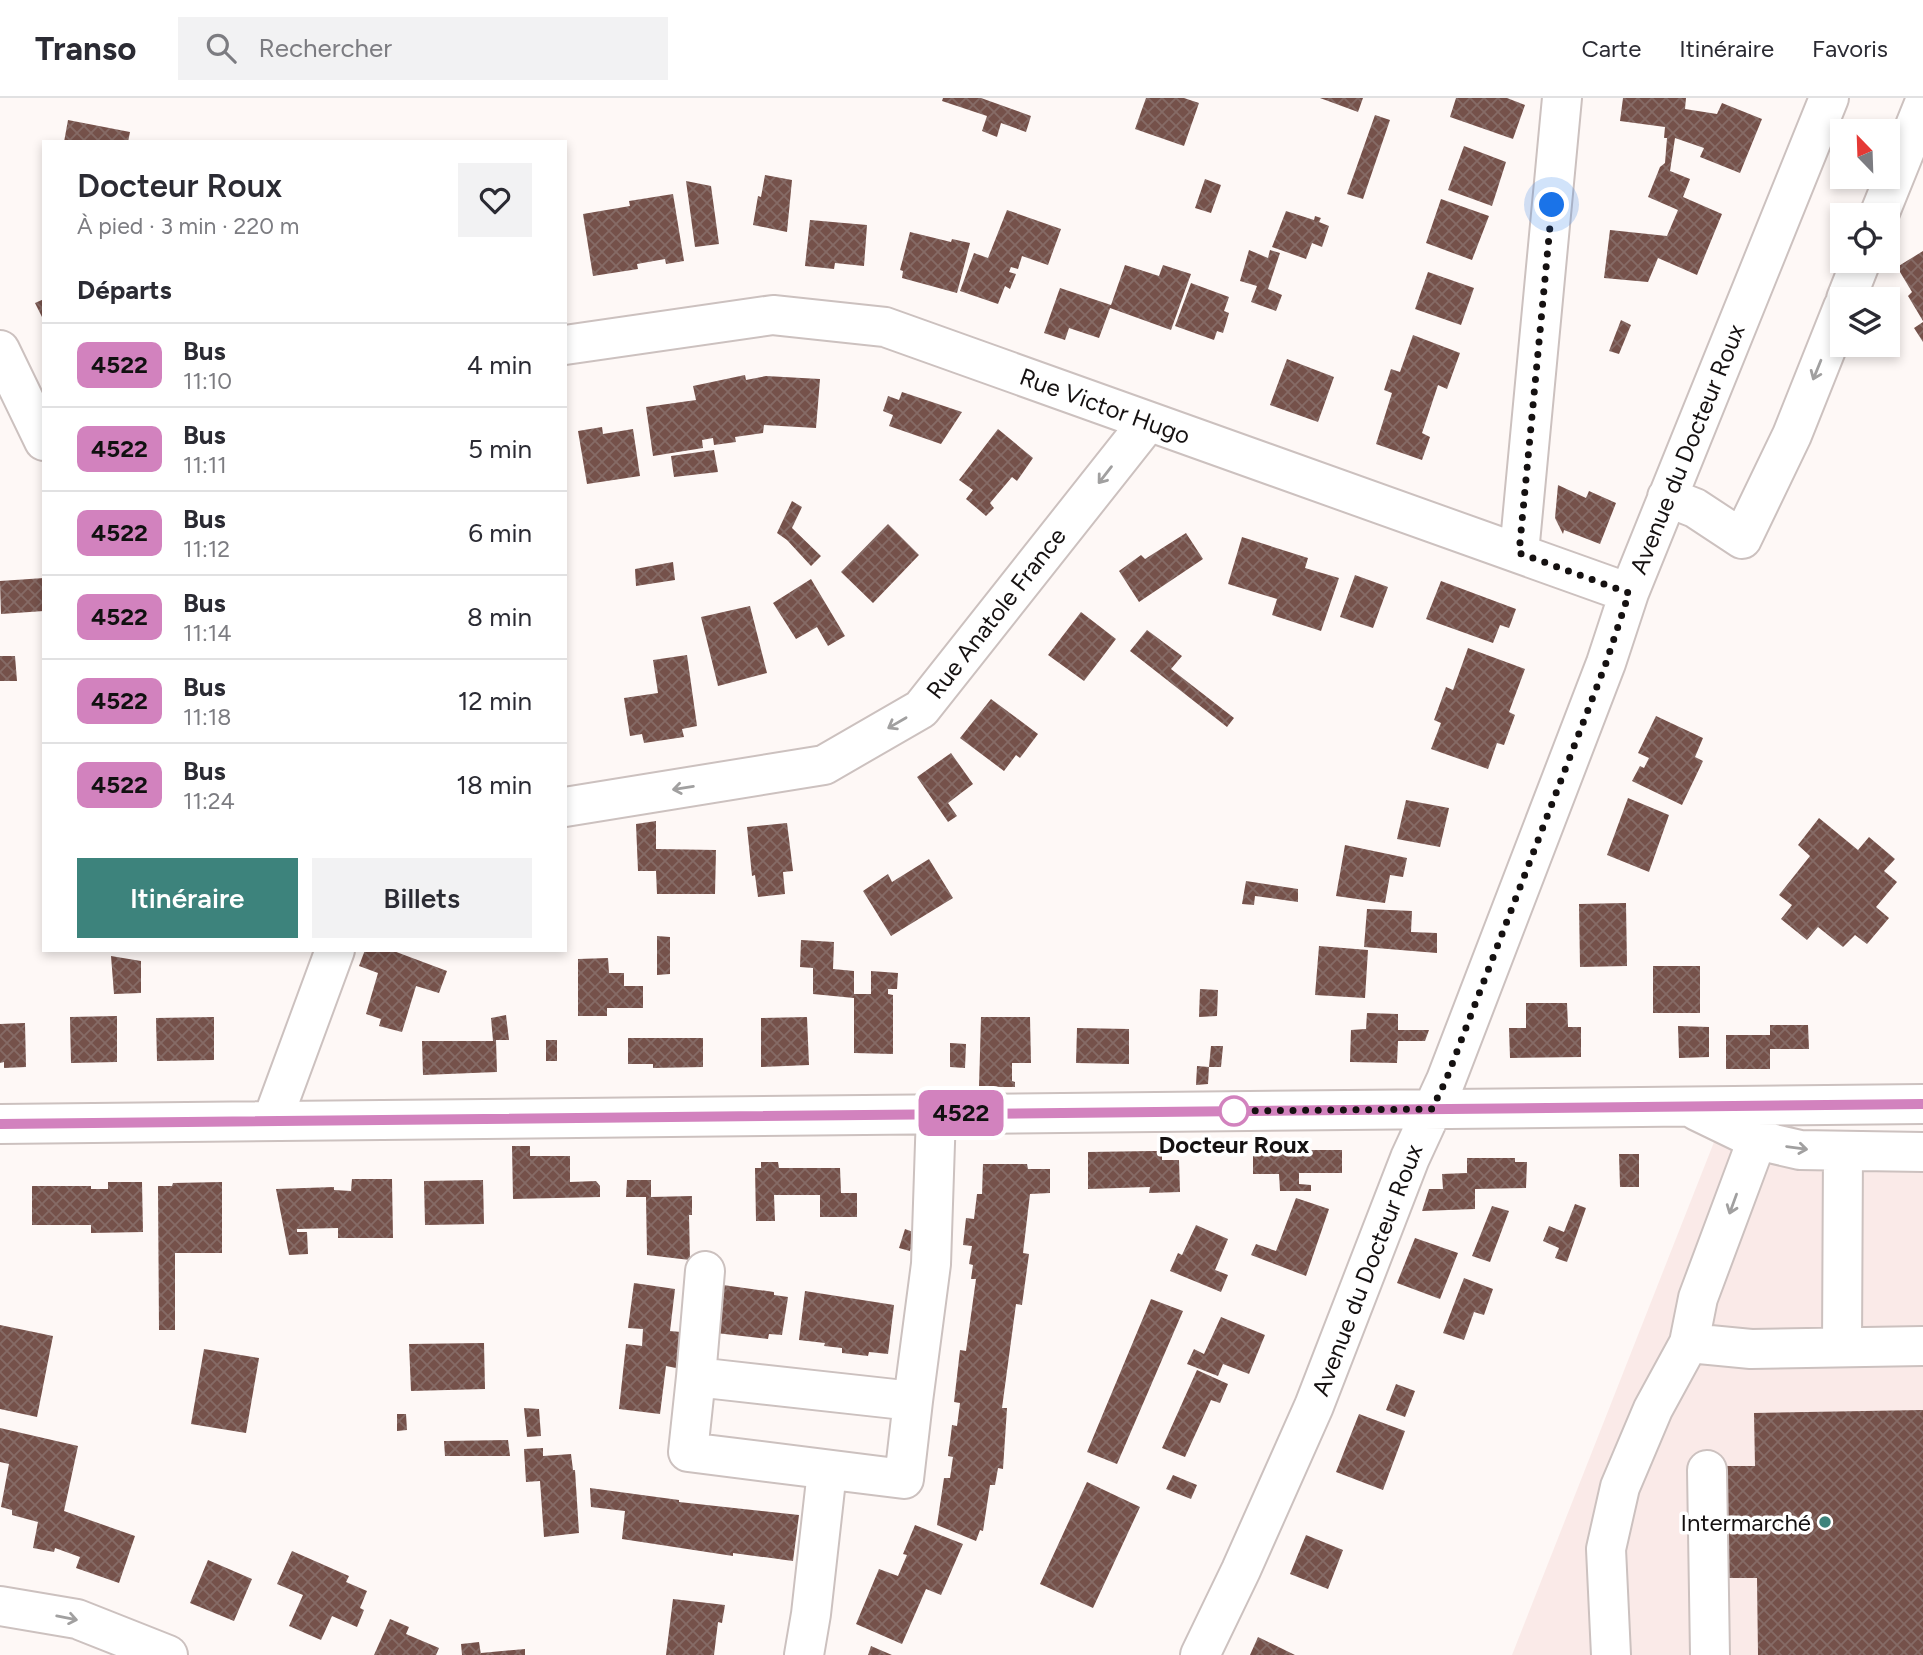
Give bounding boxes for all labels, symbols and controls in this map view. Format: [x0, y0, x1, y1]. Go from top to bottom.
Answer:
search box [178, 17, 668, 80]
text: Transo [35, 29, 136, 68]
icon: search [202, 29, 240, 67]
text: Rechercher [258, 32, 392, 64]
text: Carte [1581, 34, 1641, 63]
text: Itinéraire [1679, 34, 1774, 63]
text: Favoris [1812, 34, 1888, 63]
north arrow [1830, 119, 1900, 189]
map controls [1830, 119, 1900, 357]
button: heart [458, 163, 532, 237]
text: Docteur Roux [77, 166, 282, 205]
your location [1534, 187, 1569, 222]
button: locate [1830, 203, 1900, 273]
text: À pied · 3 min · 220 m [77, 212, 299, 240]
text: Départs [77, 274, 172, 306]
button: layers [1830, 287, 1900, 357]
street label: Avenue du Docteur Roux [1624, 319, 1751, 578]
text: Bus [183, 335, 226, 367]
text: 4 min [467, 349, 532, 381]
text: 4522 [91, 350, 148, 379]
one-way arrow [1810, 359, 1823, 381]
street label: Rue Victor Hugo [1016, 362, 1194, 450]
text: 11:10 [183, 367, 232, 395]
text: Bus [183, 419, 226, 451]
text: 5 min [468, 433, 532, 465]
text: 4522 [91, 434, 148, 463]
text: 11:11 [183, 451, 227, 479]
one-way arrow [1098, 466, 1113, 484]
text: Bus [183, 503, 226, 535]
text: 6 min [468, 517, 532, 549]
text: 4522 [91, 518, 148, 547]
street label: Rue Anatole France [920, 522, 1072, 704]
text: 11:12 [183, 535, 230, 563]
text: Bus [183, 587, 226, 619]
text: 8 min [467, 601, 532, 633]
text: 4522 [91, 602, 148, 631]
text: 11:14 [183, 619, 232, 647]
text: Bus [183, 671, 226, 703]
text: 12 min [458, 685, 532, 717]
text: 4522 [91, 686, 148, 715]
text: 11:18 [183, 703, 231, 731]
one-way arrow [887, 716, 907, 730]
text: Bus [183, 755, 226, 787]
text: 18 min [456, 769, 532, 801]
text: 4522 [91, 770, 148, 799]
one-way arrow [672, 782, 694, 795]
text: 11:24 [183, 787, 235, 815]
button: Itinéraire [77, 858, 298, 938]
button: Billets [312, 858, 532, 938]
line badge: 4522 [912, 1090, 1010, 1136]
marker: Docteur Roux [1219, 1096, 1249, 1126]
text: 4522 [933, 1098, 989, 1127]
place label: Docteur Roux [1159, 1130, 1310, 1159]
street label: Avenue du Docteur Roux [1306, 1140, 1429, 1400]
one-way arrow [1785, 1142, 1808, 1155]
one-way arrow [1726, 1193, 1739, 1215]
place label: Intermarché [1681, 1508, 1811, 1537]
marker: Intermarché [1817, 1514, 1833, 1530]
one-way arrow [55, 1611, 78, 1625]

